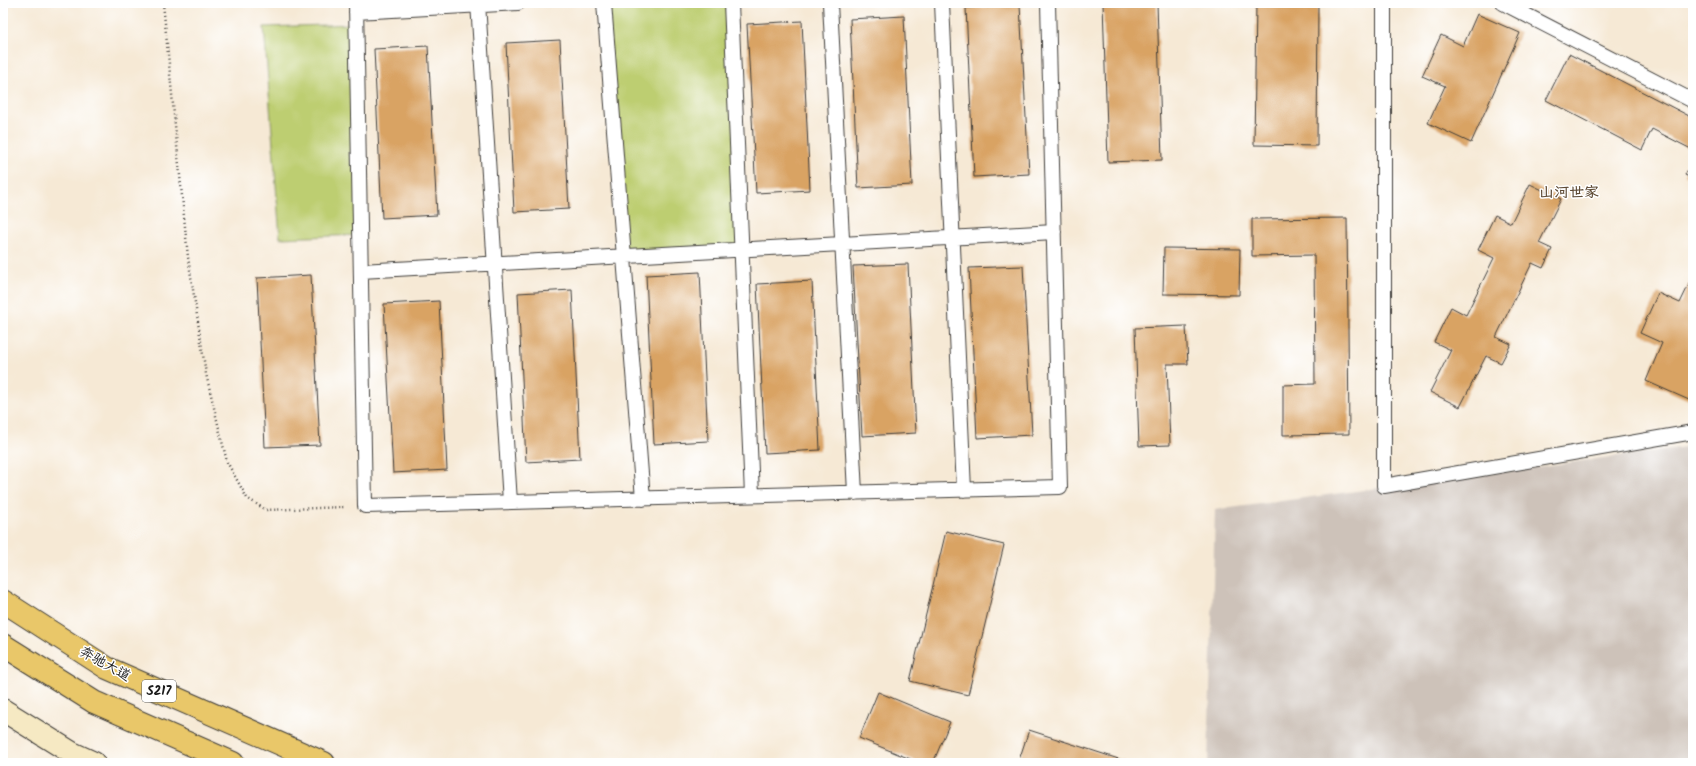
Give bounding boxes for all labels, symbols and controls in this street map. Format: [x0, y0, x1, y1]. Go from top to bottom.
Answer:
district label: 山河世家 [1539, 181, 1599, 205]
street label: 奔驰大道 [75, 641, 135, 687]
road number: S217 [142, 680, 176, 702]

